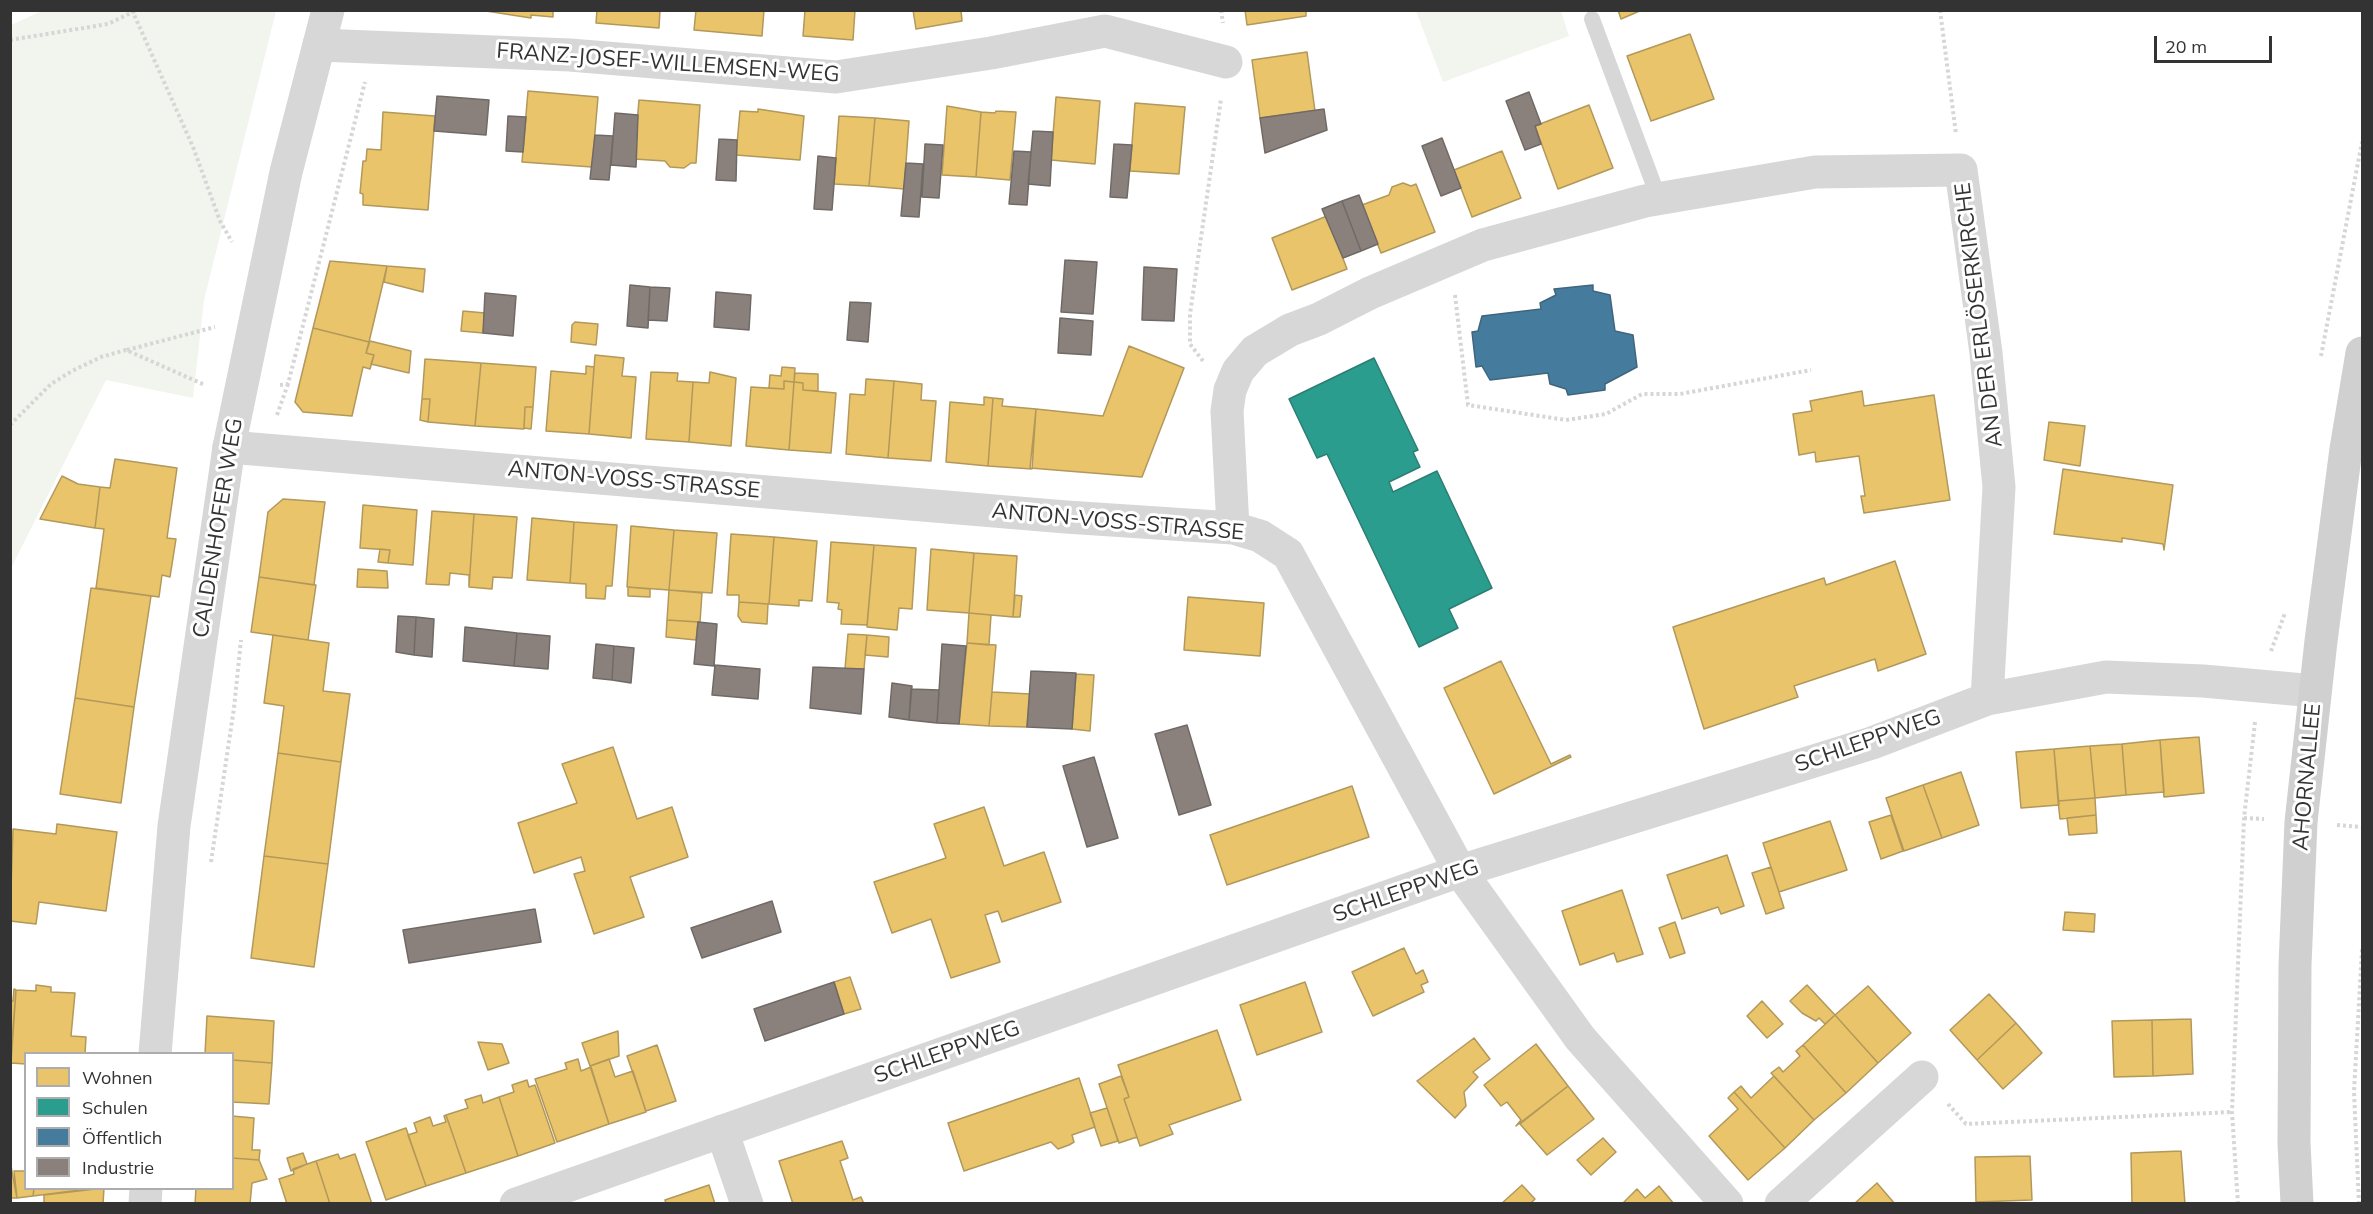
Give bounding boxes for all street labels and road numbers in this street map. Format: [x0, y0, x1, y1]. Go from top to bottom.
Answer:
street label: FRANZ-JOSEF-WILLEMSEN-WEG [496, 38, 840, 88]
street label: AN DER ERLÖSERKIRCHE [1950, 181, 2008, 449]
street label: CALDENHOFER WEG [188, 416, 248, 640]
street label: ANTON-VOSS-STRASSE [507, 456, 761, 504]
street label: ANTON-VOSS-STRASSE [991, 498, 1245, 546]
street label: AHORNALLEE [2287, 702, 2327, 852]
street label: SCHLEPPWEG [1792, 704, 1944, 778]
street label: SCHLEPPWEG [1330, 854, 1482, 928]
street label: SCHLEPPWEG [871, 1015, 1023, 1089]

